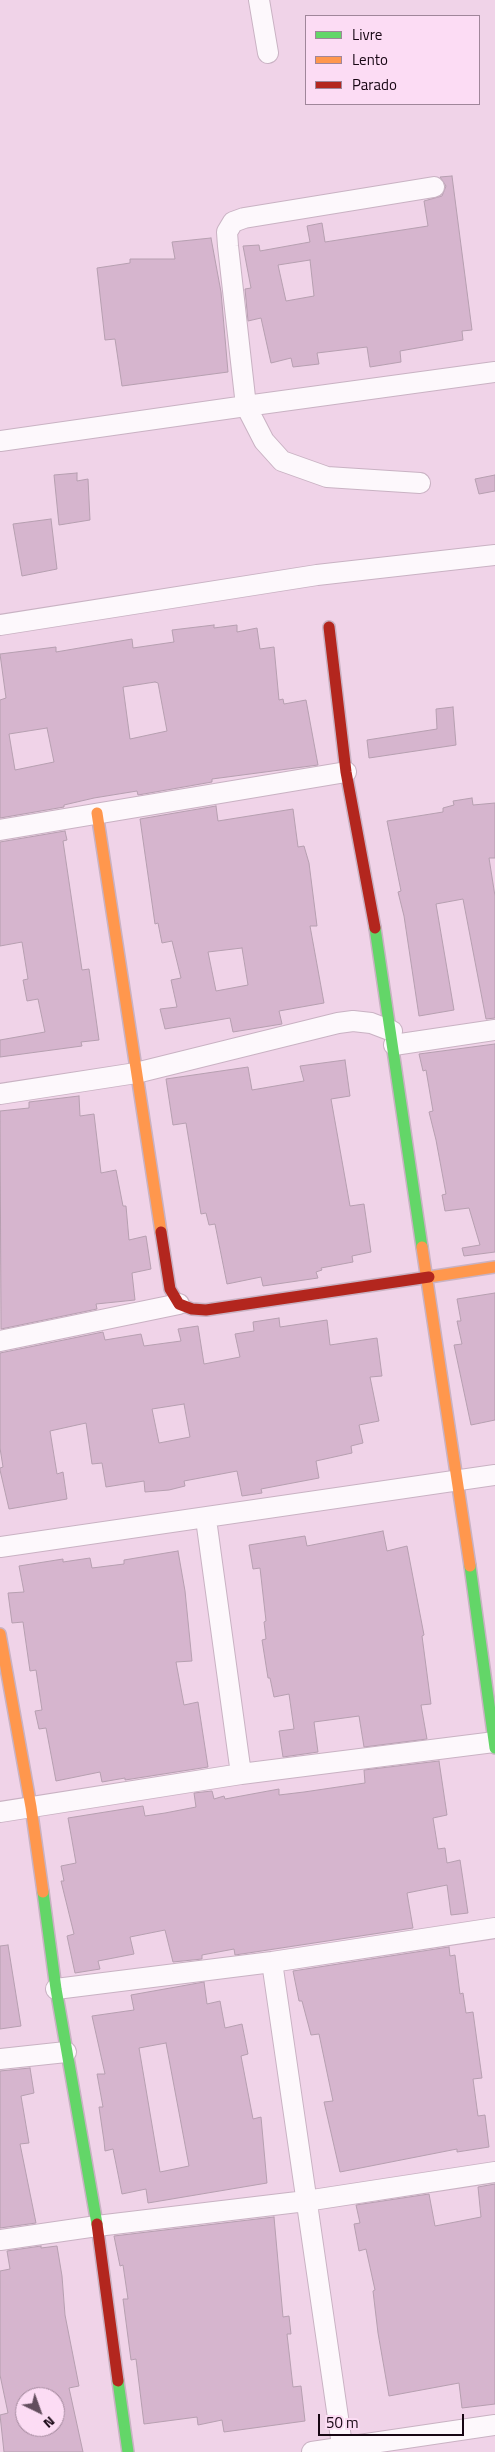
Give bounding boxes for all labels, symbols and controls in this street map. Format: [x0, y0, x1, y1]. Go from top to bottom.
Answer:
legend [305, 15, 480, 105]
text: Livre [352, 23, 382, 46]
text: Lento [352, 48, 388, 71]
text: Parado [352, 73, 397, 96]
north arrow [15, 2387, 65, 2437]
scale bar [320, 2404, 466, 2436]
text: 50 m [326, 2411, 359, 2434]
text: N [39, 2412, 60, 2434]

